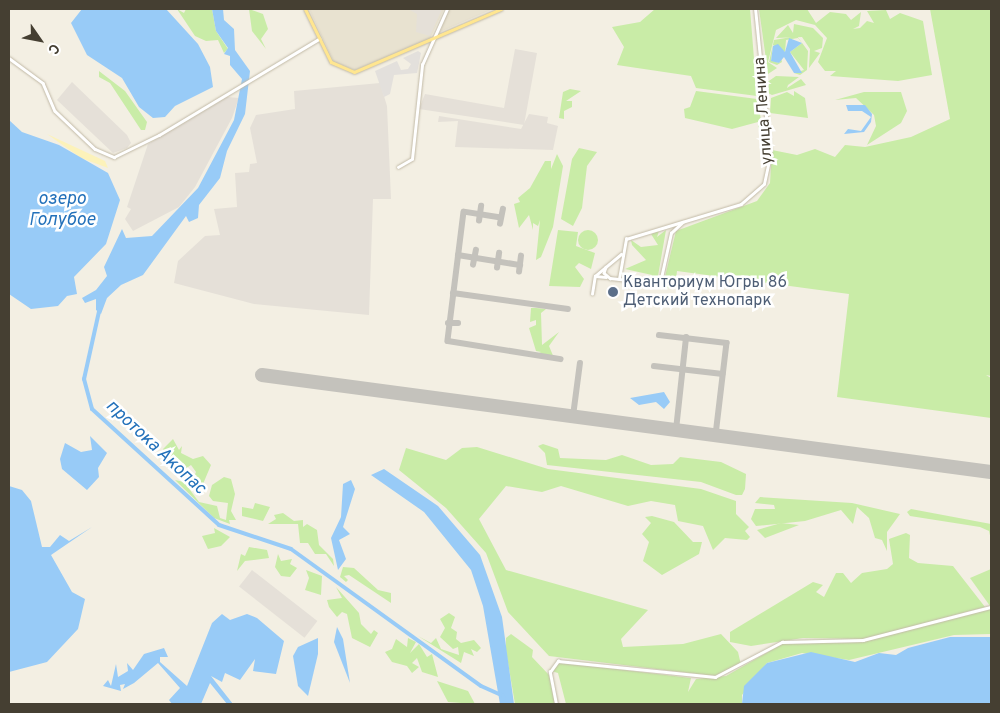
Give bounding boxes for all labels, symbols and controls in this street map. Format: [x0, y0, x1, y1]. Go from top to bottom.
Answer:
north arrow [15, 15, 65, 65]
text: С [43, 40, 63, 57]
street label: улица Ленина [751, 56, 777, 166]
water label: озеро Голубое [29, 190, 95, 232]
place label: Кванториум Югры 86 Детский технопарк [623, 273, 787, 311]
marker: Кванториум Югры 86 Детский технопарк [607, 286, 619, 298]
water label: протока Акопас [100, 396, 210, 500]

